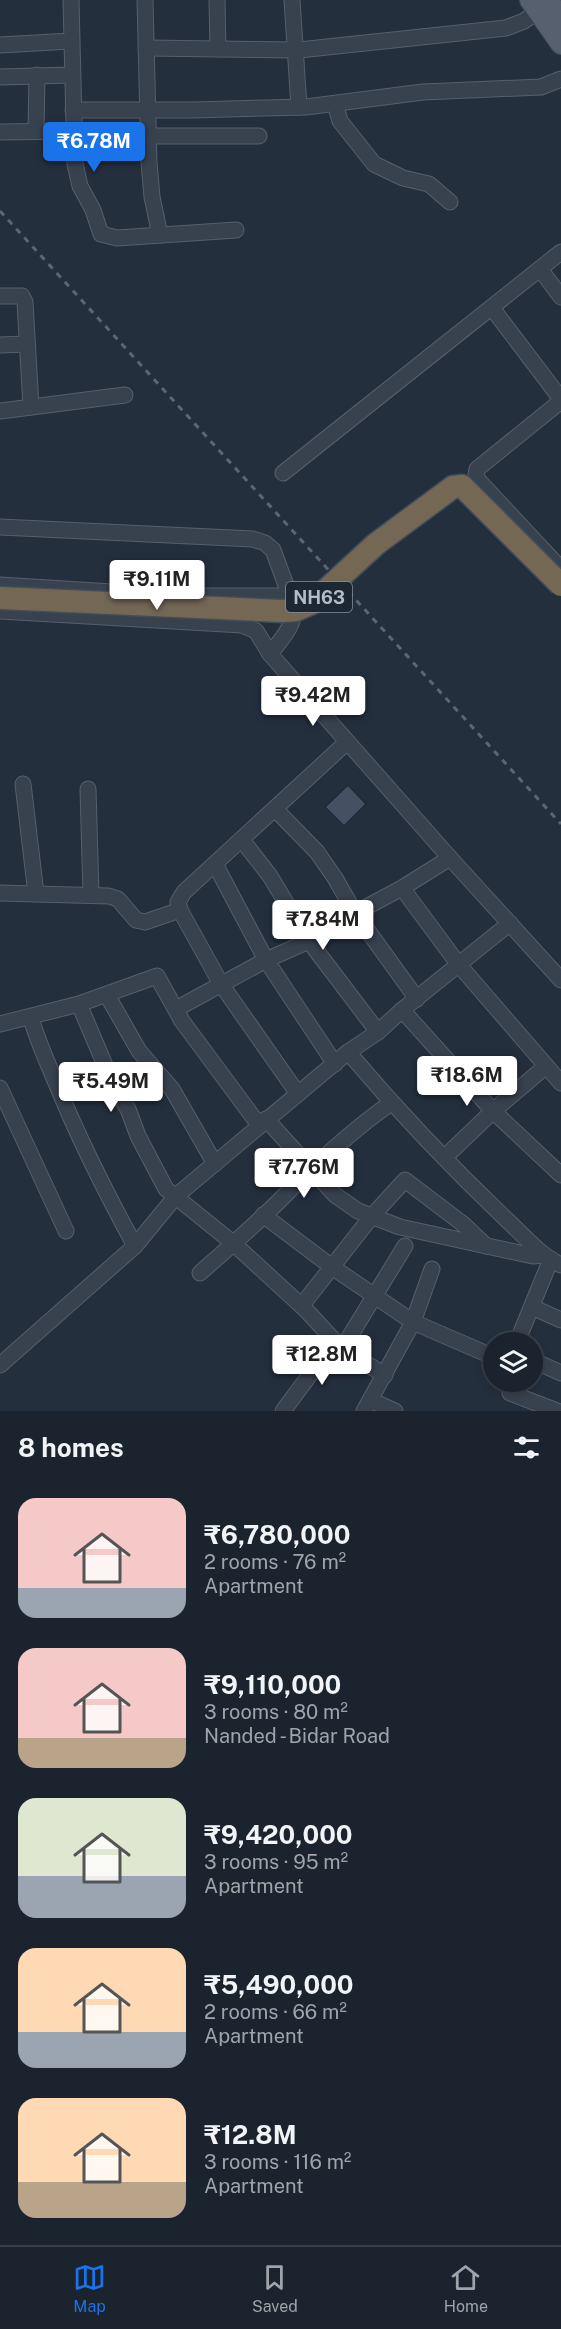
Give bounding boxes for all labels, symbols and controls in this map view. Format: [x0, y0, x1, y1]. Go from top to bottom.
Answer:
pin: ₹6.78M [45, 122, 143, 173]
text: ₹6.78M [57, 129, 131, 153]
pin: ₹9.11M [108, 560, 206, 611]
text: ₹9.11M [124, 567, 190, 591]
road number: NH63 [286, 582, 352, 612]
pin: ₹9.42M [264, 676, 362, 727]
text: ₹9.42M [275, 683, 351, 707]
pin: ₹7.84M [274, 900, 372, 951]
text: ₹7.84M [286, 907, 360, 931]
pin: ₹18.6M [418, 1056, 516, 1107]
pin: ₹5.49M [62, 1062, 160, 1113]
text: ₹18.6M [431, 1063, 503, 1087]
text: ₹5.49M [73, 1069, 149, 1093]
pin: ₹7.76M [255, 1148, 353, 1199]
text: ₹7.76M [269, 1155, 339, 1179]
map controls [483, 1332, 543, 1392]
button: layers [483, 1332, 543, 1392]
pin: ₹12.8M [273, 1335, 371, 1386]
text: ₹12.8M [286, 1342, 358, 1366]
icon: filters [510, 1431, 543, 1464]
text: 8 homes [18, 1432, 124, 1463]
text: ₹6,780,000 [204, 1519, 350, 1550]
icon: home [66, 1522, 138, 1594]
text: 2 rooms · 76 m² [204, 1550, 346, 1574]
text: Apartment [204, 1574, 304, 1598]
text: ₹9,110,000 [204, 1669, 341, 1700]
icon: home [66, 1672, 138, 1744]
text: 3 rooms · 80 m² [204, 1700, 348, 1724]
text: Nanded - Bidar Road [204, 1724, 390, 1748]
text: ₹9,420,000 [204, 1819, 353, 1850]
icon: home [66, 1822, 138, 1894]
text: 3 rooms · 95 m² [204, 1850, 348, 1874]
text: Apartment [204, 1874, 304, 1898]
text: ₹5,490,000 [204, 1969, 354, 2000]
icon: home [66, 1972, 138, 2044]
text: 2 rooms · 66 m² [204, 2000, 347, 2024]
text: Apartment [204, 2024, 304, 2048]
text: ₹12.8M [204, 2119, 297, 2150]
icon: home [66, 2122, 138, 2194]
text: 3 rooms · 116 m² [204, 2150, 351, 2174]
text: Apartment [204, 2174, 304, 2198]
tab: Map [73, 2261, 106, 2316]
tab: Saved [252, 2261, 298, 2316]
tab: Home [444, 2261, 488, 2316]

